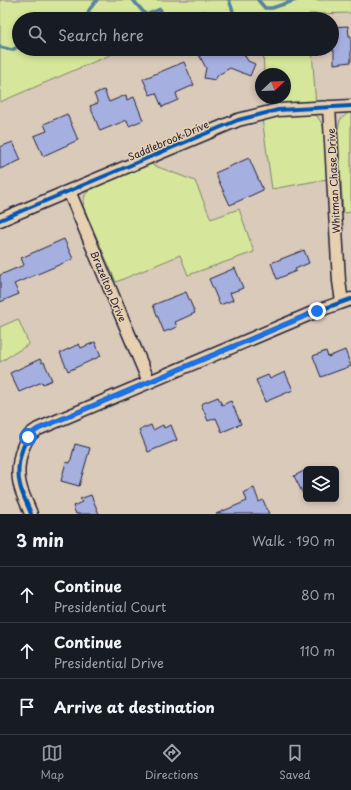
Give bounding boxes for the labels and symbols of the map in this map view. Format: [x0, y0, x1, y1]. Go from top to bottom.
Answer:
north arrow [255, 68, 291, 104]
street label: Saddlebrook Drive [125, 116, 211, 164]
street label: Whitman Chase Drive [323, 128, 343, 234]
street label: Brazelton Drive [87, 248, 131, 324]
route end [308, 302, 326, 320]
route start [19, 428, 37, 446]

